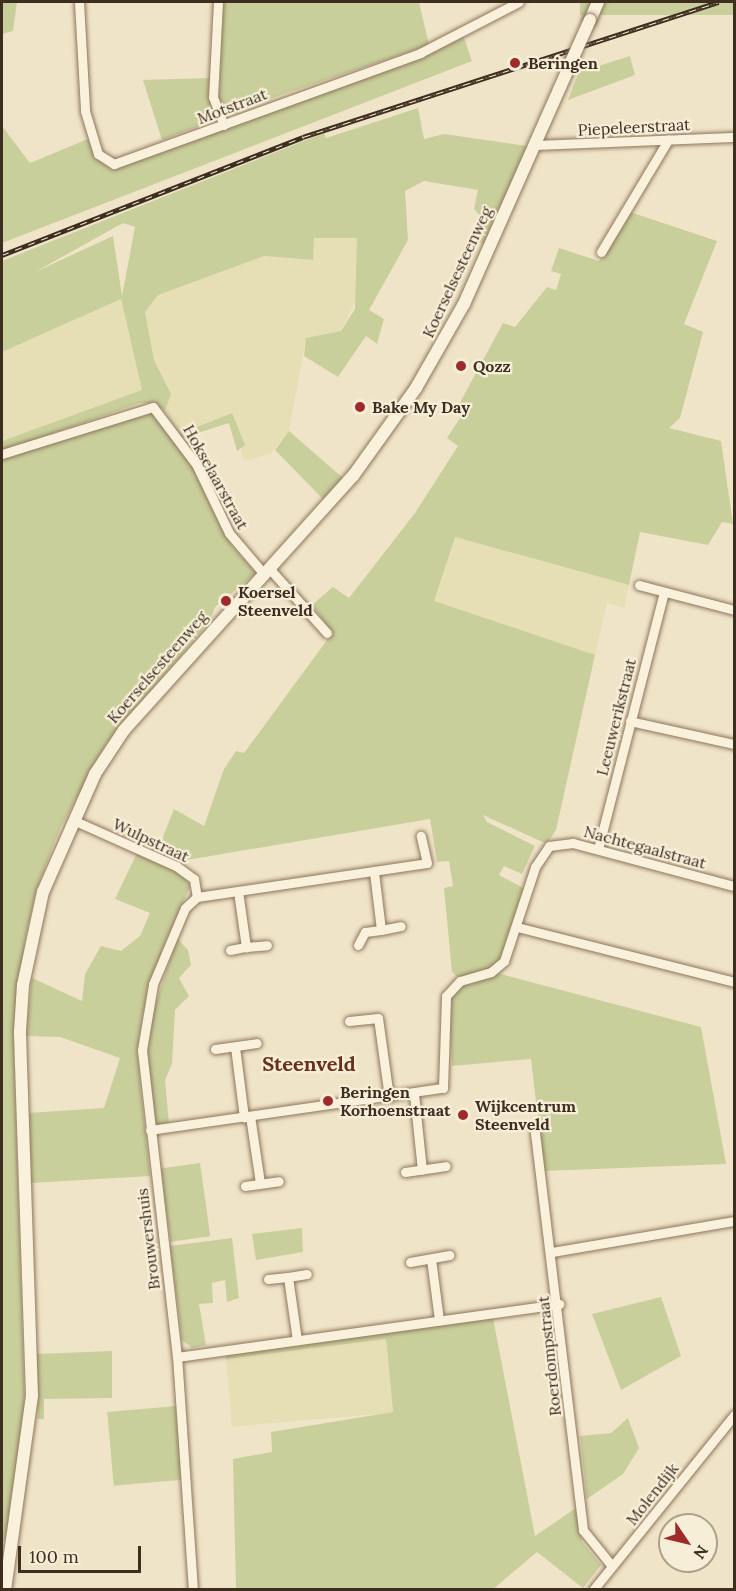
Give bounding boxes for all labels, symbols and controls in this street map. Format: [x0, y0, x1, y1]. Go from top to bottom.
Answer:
place label: Beringen [528, 53, 598, 73]
marker: Beringen [506, 54, 524, 72]
street label: Motstraat [194, 84, 270, 128]
street label: Piepeleerstraat [577, 114, 691, 140]
street label: Koerselsesteenweg [418, 203, 496, 341]
place label: Qozz [473, 356, 511, 376]
marker: Qozz [454, 359, 468, 373]
place label: Bake My Day [372, 397, 470, 417]
marker: Bake My Day [353, 400, 367, 414]
street label: Hokselaarstraat [179, 421, 253, 533]
place label: Koersel Steenveld [238, 582, 313, 620]
marker: Koersel Steenveld [219, 594, 233, 608]
street label: Koerselsesteenweg [103, 607, 211, 727]
street label: Leeuwerikstraat [592, 656, 640, 778]
street label: Wulpstraat [110, 814, 192, 866]
street label: Nachtegaalstraat [582, 821, 708, 873]
district label: Steenveld [262, 1051, 356, 1075]
place label: Beringen Korhoenstraat [340, 1082, 451, 1120]
marker: Beringen Korhoenstraat [321, 1094, 335, 1108]
place label: Wijkcentrum Steenveld [475, 1096, 576, 1134]
marker: Wijkcentrum Steenveld [456, 1108, 470, 1122]
street label: Brouwershuis [132, 1187, 164, 1291]
street label: Roerdompstraat [533, 1295, 565, 1417]
street label: Molendijk [622, 1459, 682, 1529]
north arrow [658, 1513, 718, 1573]
scale bar [21, 1534, 144, 1572]
text: N [689, 1541, 713, 1563]
text: 100 m [29, 1545, 79, 1568]

